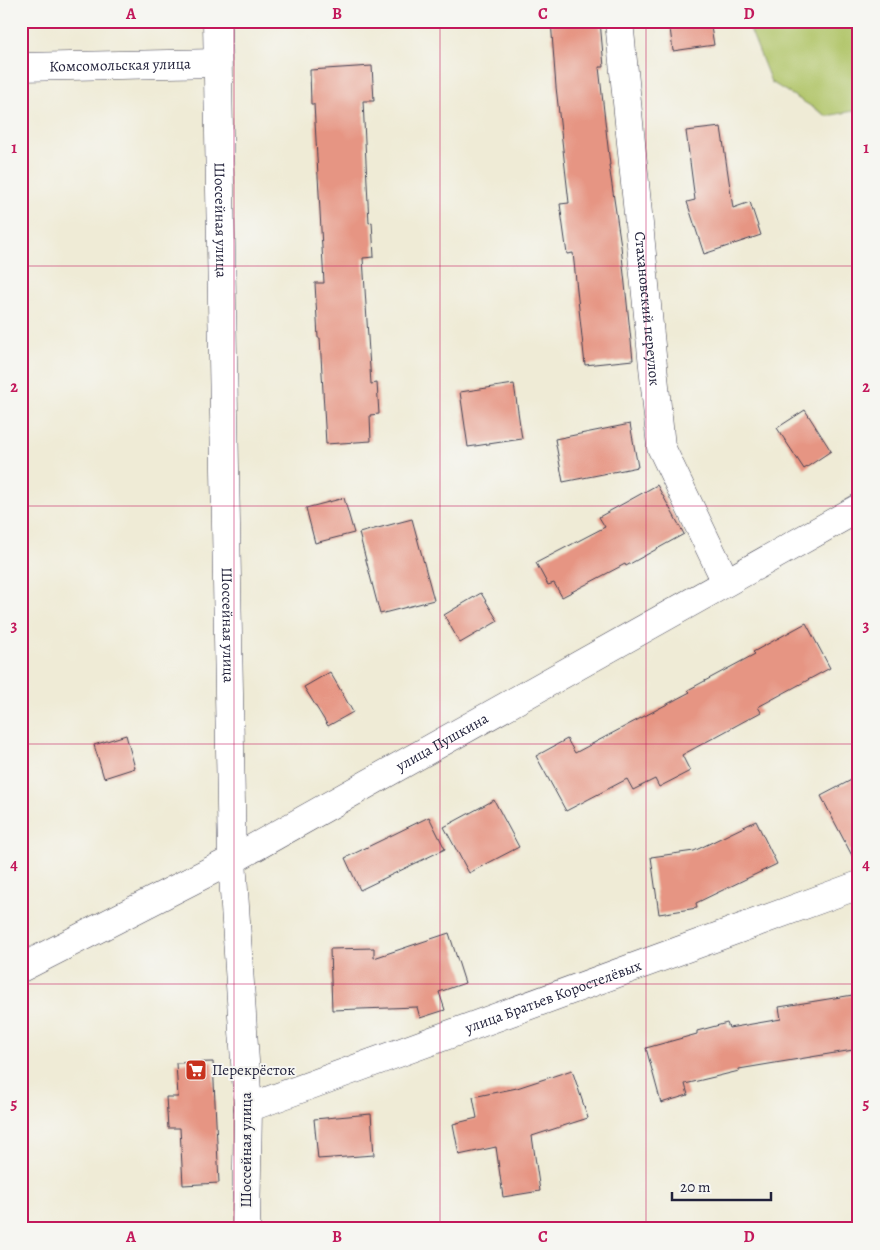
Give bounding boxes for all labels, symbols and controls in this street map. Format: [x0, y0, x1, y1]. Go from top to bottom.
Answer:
text: A [125, 3, 137, 25]
text: B [332, 3, 342, 25]
text: C [538, 3, 548, 25]
text: D [743, 3, 755, 25]
street label: Комсомольская улица [49, 54, 191, 76]
text: 1 [11, 137, 17, 159]
text: 1 [863, 137, 869, 159]
street label: Шоссейная улица [210, 162, 232, 278]
street label: Стахановский переулок [630, 230, 665, 387]
text: 2 [10, 376, 18, 398]
text: 2 [862, 376, 870, 398]
street label: Шоссейная улица [217, 567, 239, 683]
text: 3 [11, 615, 18, 637]
text: 3 [863, 615, 870, 637]
street label: улица Пушкина [392, 708, 492, 776]
text: 4 [10, 854, 18, 876]
text: 4 [862, 854, 870, 876]
street label: улица Братьев Коростелёвых [461, 955, 645, 1038]
supermarket icon: Перекрёсток [184, 1058, 208, 1082]
place label: Перекрёсток [212, 1060, 295, 1080]
street label: Шоссейная улица [236, 1092, 256, 1208]
text: 5 [11, 1093, 18, 1115]
text: 5 [863, 1093, 870, 1115]
scale bar [672, 1170, 771, 1202]
text: 20 m [680, 1177, 711, 1197]
text: A [125, 1226, 137, 1248]
text: B [332, 1226, 342, 1248]
text: C [538, 1226, 548, 1248]
text: D [743, 1226, 755, 1248]

